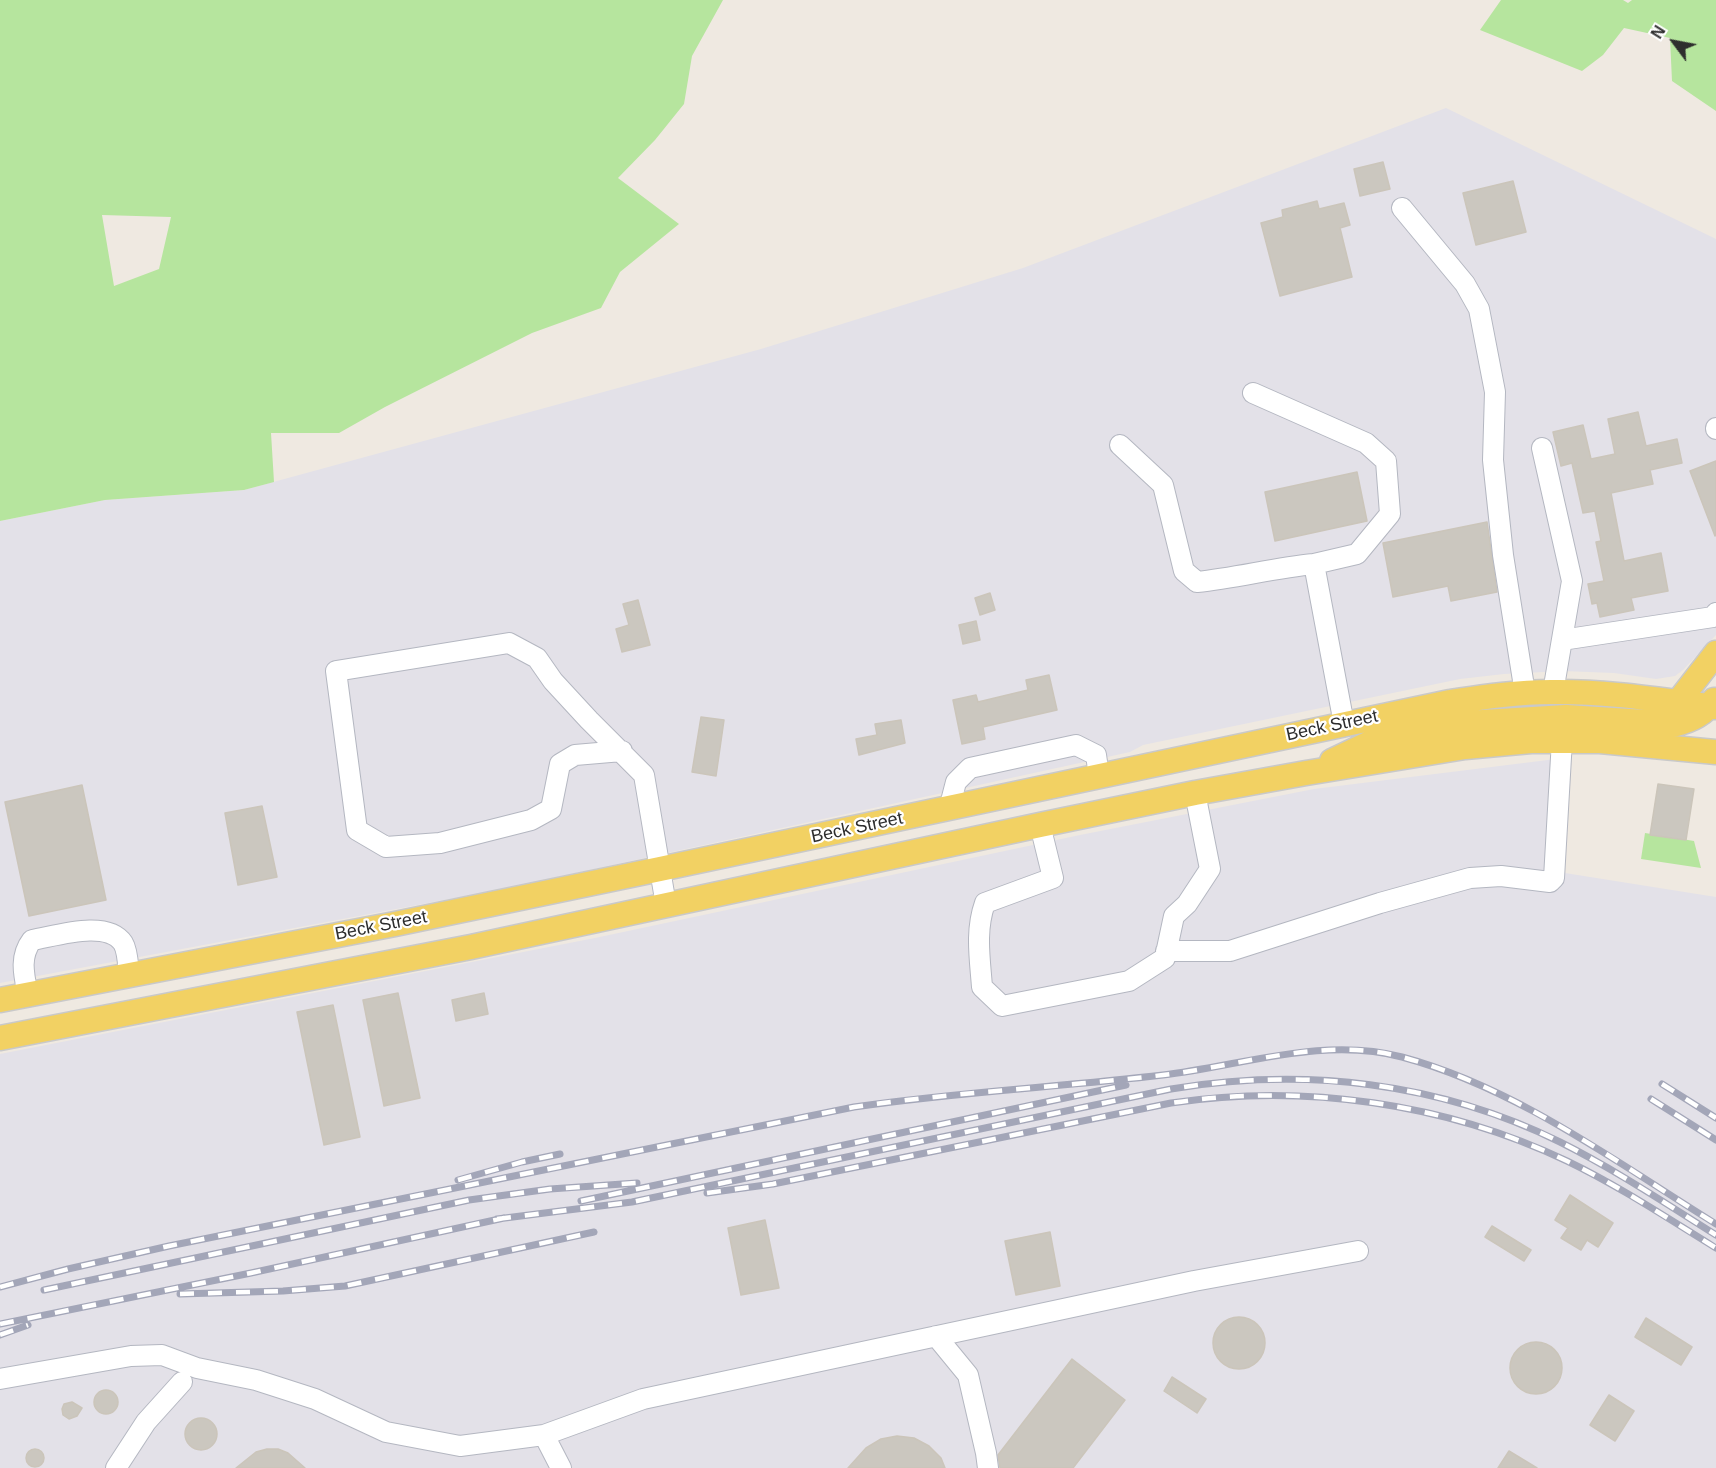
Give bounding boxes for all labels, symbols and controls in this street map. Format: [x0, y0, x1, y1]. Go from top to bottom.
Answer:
north arrow [1644, 12, 1704, 72]
text: N [1648, 23, 1669, 42]
street label: Beck Street [1284, 706, 1380, 746]
street label: Beck Street [809, 808, 905, 848]
street label: Beck Street [333, 907, 429, 945]

